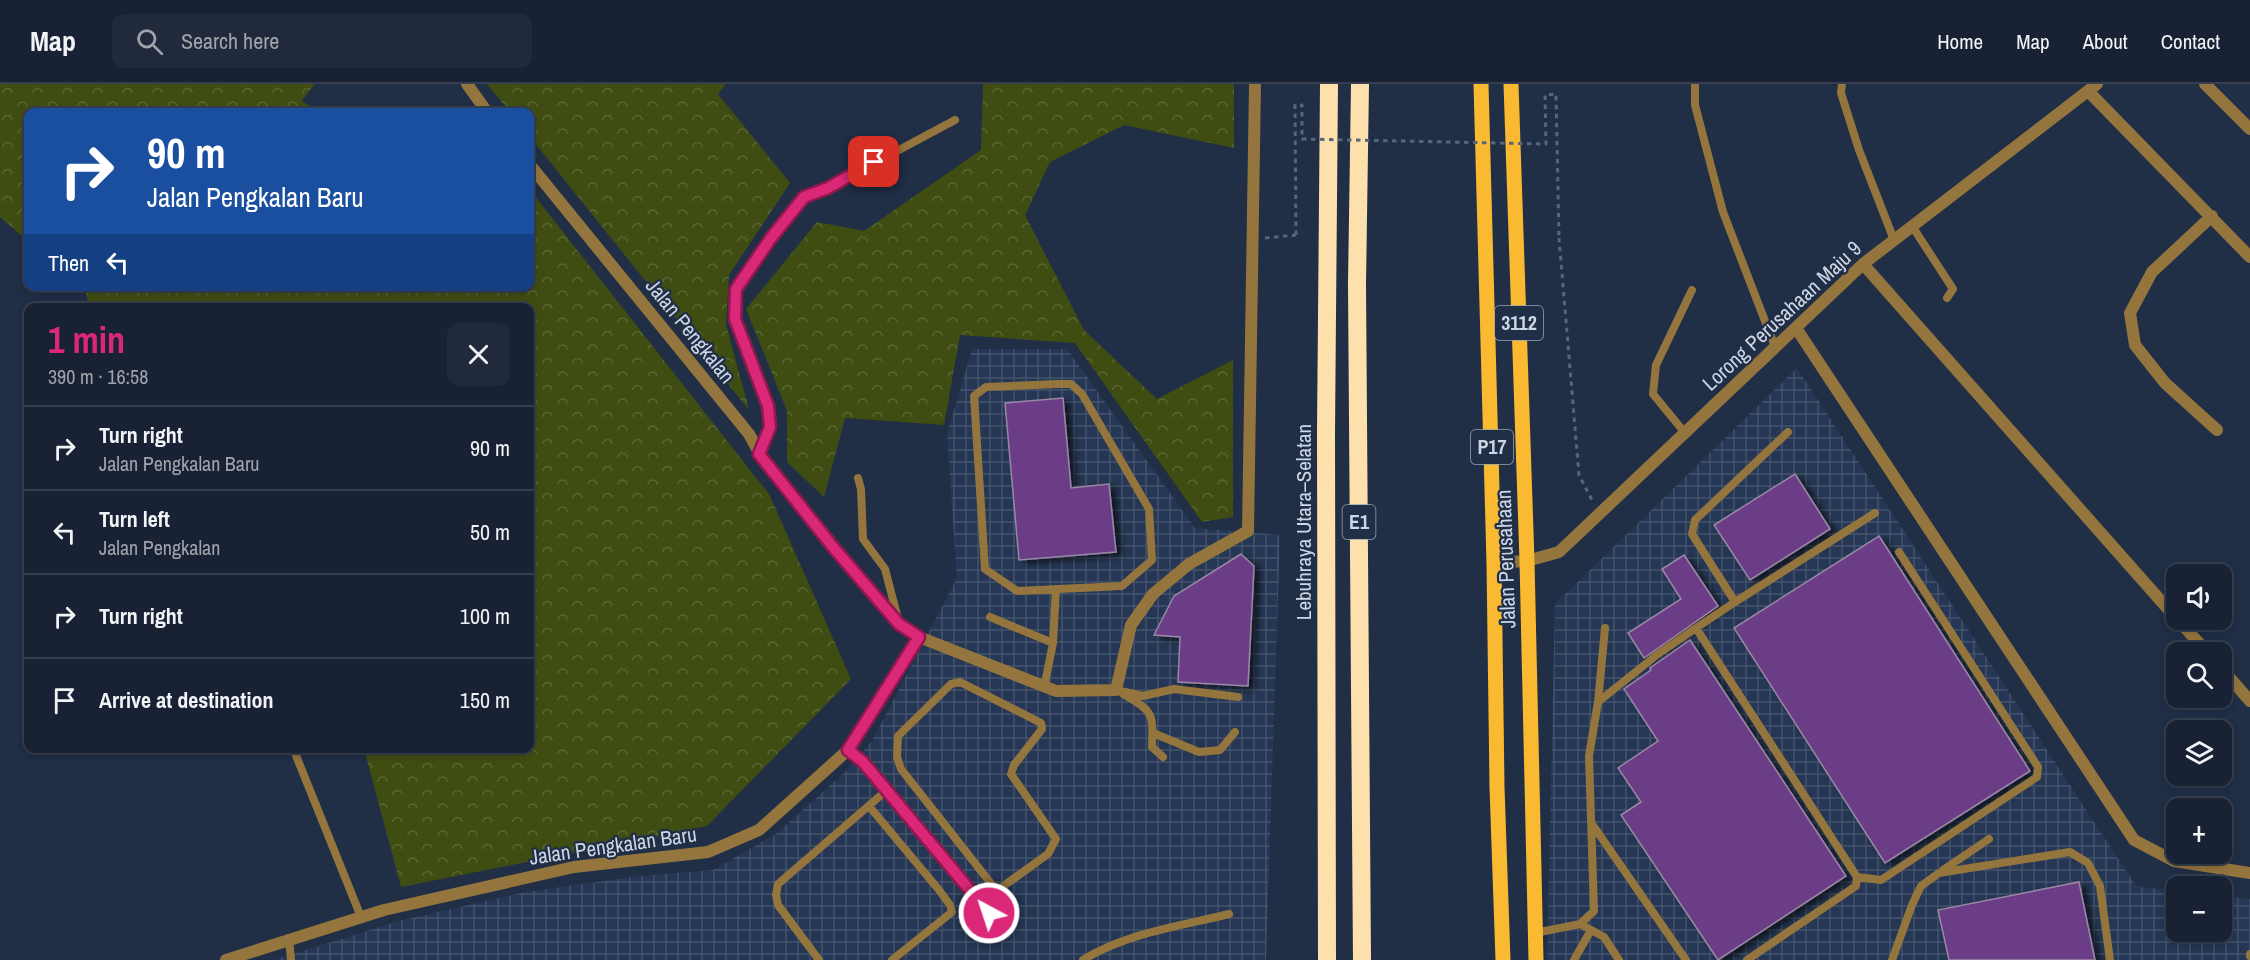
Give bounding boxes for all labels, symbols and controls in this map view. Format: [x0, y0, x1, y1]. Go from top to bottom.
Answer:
search box [112, 14, 532, 68]
text: Map [30, 22, 76, 60]
icon: search [133, 25, 166, 58]
text: Search here [181, 26, 279, 56]
text: Home [1937, 27, 1983, 56]
text: Map [2016, 27, 2050, 56]
text: About [2083, 27, 2128, 56]
text: Contact [2161, 27, 2220, 56]
text: 90 m [147, 125, 226, 181]
icon: right [48, 132, 126, 210]
pin [848, 136, 899, 187]
icon: arrive [857, 145, 890, 178]
text: Jalan Pengkalan Baru [147, 179, 364, 215]
street label: Lorong Perusahaan Maju 9 [1696, 234, 1868, 397]
icon: left [101, 246, 134, 279]
text: Then [48, 248, 89, 278]
street label: Jalan Pengkalan [639, 272, 742, 389]
road number: 3112 [1495, 306, 1543, 340]
text: 1 min [48, 316, 125, 364]
button: close [447, 323, 510, 386]
text: 390 m · 16:58 [48, 363, 148, 390]
text: Turn right [99, 420, 183, 450]
street label: Lebuhraya Utara–Selatan [1289, 424, 1318, 620]
road number: P17 [1471, 430, 1513, 464]
icon: right [48, 432, 81, 465]
text: 90 m [470, 433, 510, 463]
text: Jalan Pengkalan Baru [99, 450, 259, 477]
street label: Jalan Perusahaan [1489, 489, 1522, 629]
text: Turn left [99, 504, 170, 534]
road number: E1 [1342, 505, 1376, 539]
icon: left [48, 516, 81, 549]
text: 50 m [470, 517, 510, 547]
text: Jalan Pengkalan [99, 534, 220, 561]
map controls [2166, 564, 2232, 942]
button: sound [2166, 564, 2232, 630]
icon: right [48, 600, 81, 633]
text: Turn right [99, 601, 183, 631]
text: 100 m [460, 601, 510, 631]
button: search [2166, 642, 2232, 708]
icon: arrive [48, 684, 81, 717]
text: Arrive at destination [99, 685, 273, 715]
text: 150 m [460, 685, 510, 715]
button: layers [2166, 720, 2232, 786]
button: + [2166, 798, 2232, 864]
street label: Jalan Pengkalan Baru [527, 819, 698, 872]
button: − [2166, 876, 2232, 942]
position arrow [957, 881, 1021, 945]

